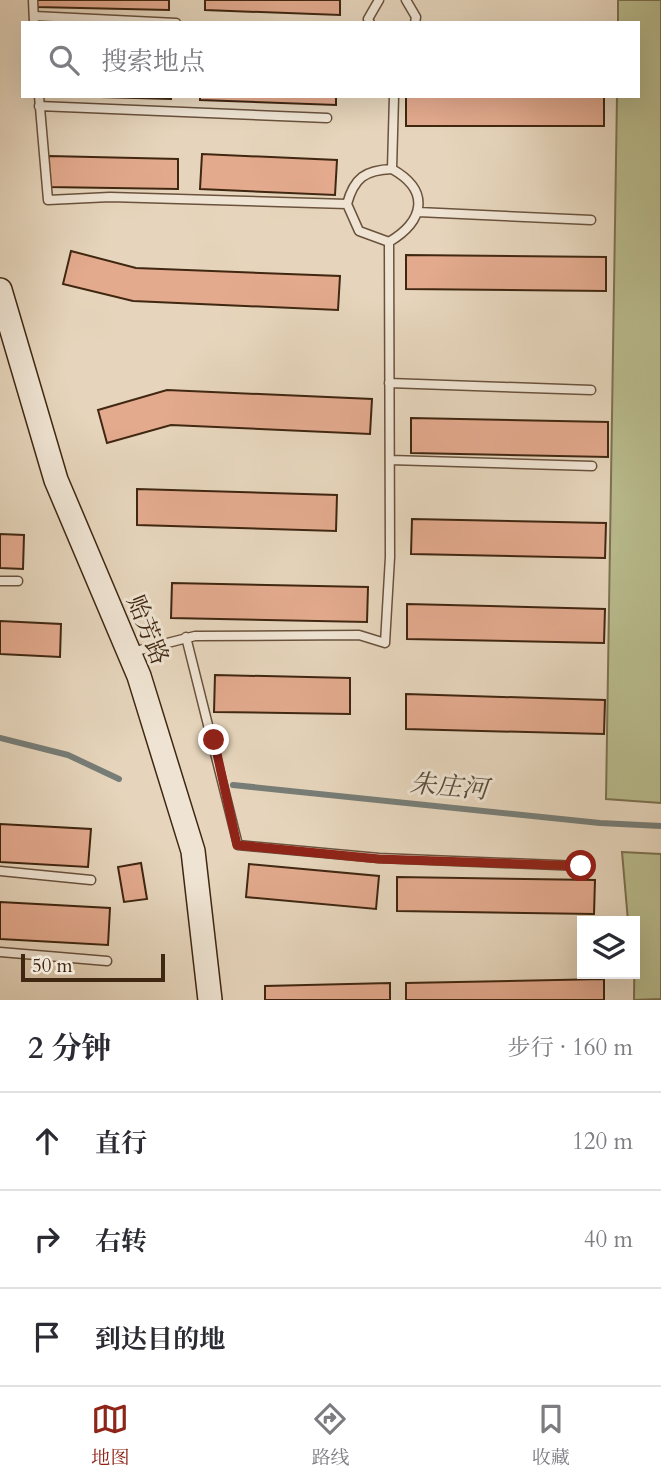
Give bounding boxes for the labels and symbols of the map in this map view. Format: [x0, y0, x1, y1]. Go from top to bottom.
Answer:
street label: 贻芳路 [119, 591, 176, 670]
route end [198, 724, 229, 755]
water label: 朱庄河 [409, 766, 493, 808]
route start [565, 850, 596, 881]
scale bar [21, 951, 164, 983]

